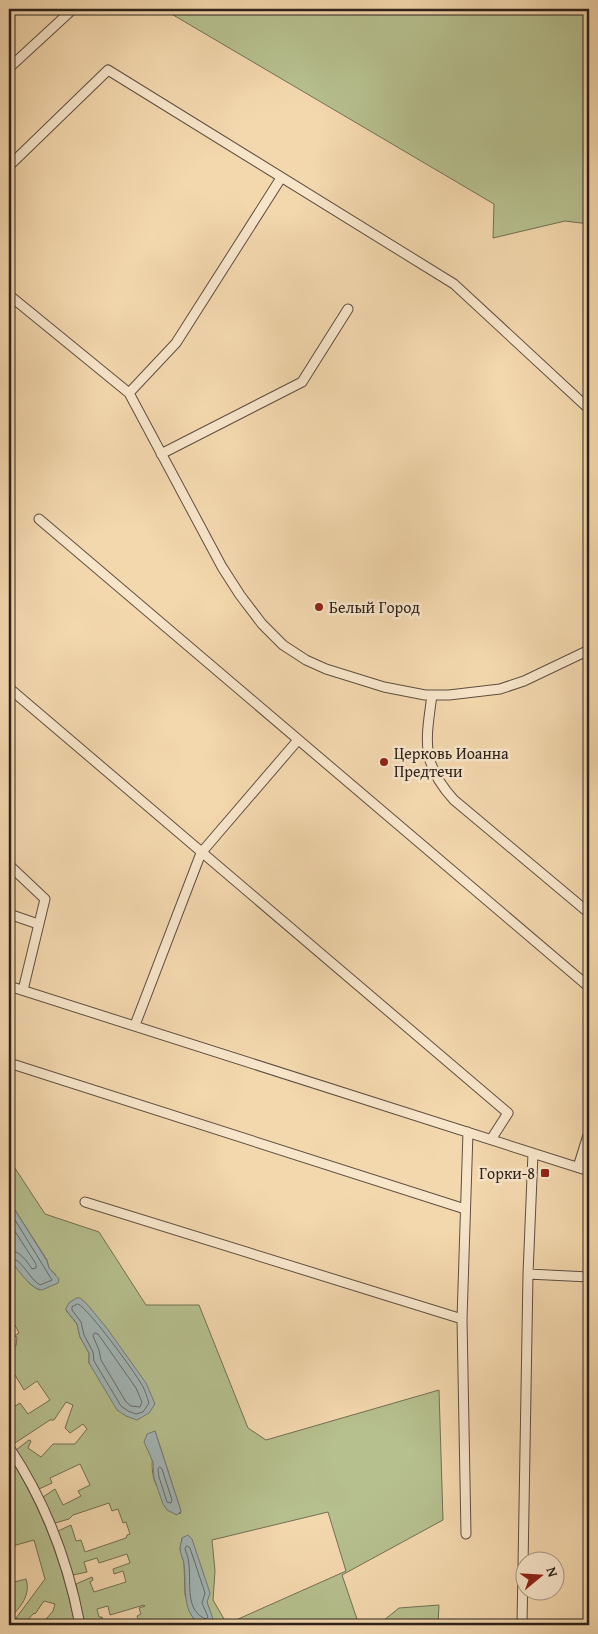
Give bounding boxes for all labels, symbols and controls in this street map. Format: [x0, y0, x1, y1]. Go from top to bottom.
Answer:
place label: Белый Город [329, 595, 420, 619]
marker: Белый Город [313, 601, 325, 613]
place label: Церковь Иоанна Предтечи [394, 741, 509, 783]
marker: Церковь Иоанна Предтечи [378, 756, 390, 768]
place label: Горки-8 [479, 1161, 535, 1185]
marker: Горки-8 [539, 1167, 551, 1179]
north arrow [516, 1552, 566, 1602]
text: N [541, 1564, 564, 1580]

